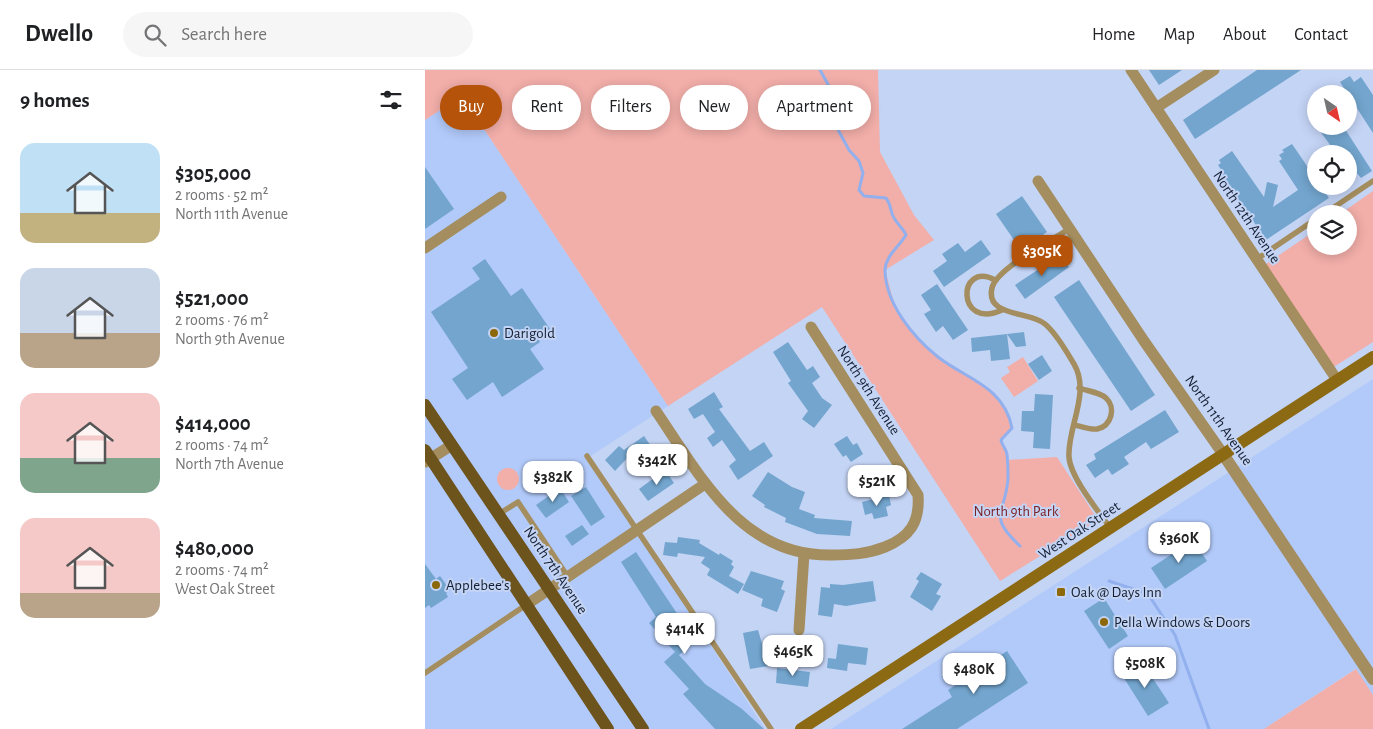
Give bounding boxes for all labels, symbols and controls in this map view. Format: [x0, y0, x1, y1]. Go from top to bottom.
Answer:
search box [123, 12, 473, 57]
icon: search [141, 21, 169, 49]
text: Dwello [25, 22, 93, 46]
text: Search here [181, 25, 267, 44]
text: Home [1092, 26, 1135, 44]
text: Map [1163, 26, 1195, 44]
text: About [1223, 26, 1266, 44]
text: Contact [1294, 26, 1348, 44]
chip: Buy [440, 85, 502, 130]
chip: Rent [512, 85, 581, 130]
chip: Filters [591, 85, 670, 130]
chip: New [680, 85, 748, 130]
chip: Apartment [758, 85, 871, 130]
north arrow [1307, 85, 1357, 135]
map controls [1307, 85, 1357, 255]
icon: filters [377, 86, 405, 114]
text: 9 homes [20, 90, 90, 111]
button: locate [1307, 145, 1357, 195]
icon: home [60, 163, 120, 223]
text: $305,000 [175, 163, 251, 184]
street label: North 12th Avenue [1210, 168, 1283, 266]
text: 2 rooms · 52 m² [175, 187, 268, 203]
button: layers [1307, 205, 1357, 255]
text: North 11th Avenue [175, 206, 288, 222]
pin: $305K [1007, 234, 1077, 277]
text: $305K [1023, 243, 1061, 259]
icon: home [60, 288, 120, 348]
text: $521,000 [175, 288, 249, 309]
text: 2 rooms · 76 m² [175, 312, 269, 328]
place label: Darigold [504, 326, 555, 341]
marker: Darigold [488, 327, 500, 339]
text: North 9th Avenue [175, 331, 285, 347]
street label: North 9th Avenue [834, 343, 903, 438]
street label: North 11th Avenue [1182, 372, 1255, 468]
icon: home [60, 413, 120, 473]
text: $414,000 [175, 413, 251, 434]
text: 2 rooms · 74 m² [175, 437, 269, 453]
pin: $342K [622, 444, 692, 486]
text: $342K [637, 452, 677, 468]
text: North 7th Avenue [175, 456, 284, 472]
pin: $382K [518, 460, 588, 503]
pin: $521K [842, 464, 912, 507]
text: $382K [534, 469, 572, 485]
text: $521K [859, 473, 895, 489]
street label: West Oak Street [1036, 499, 1123, 562]
park label: North 9th Park [973, 504, 1059, 519]
pin: $360K [1144, 522, 1214, 564]
street label: North 7th Avenue [521, 524, 590, 617]
text: $360K [1159, 530, 1199, 546]
icon: home [60, 538, 120, 598]
text: $480,000 [175, 538, 254, 559]
text: 2 rooms · 74 m² [175, 562, 269, 578]
place label: Applebee's [446, 578, 509, 593]
marker: Applebee's [430, 579, 442, 591]
text: West Oak Street [175, 581, 275, 597]
place label: Oak @ Days Inn [1071, 585, 1162, 600]
marker: Oak @ Days Inn [1055, 586, 1067, 598]
pin: $414K [650, 612, 720, 655]
place label: Pella Windows & Doors [1114, 615, 1250, 630]
marker: Pella Windows & Doors [1098, 616, 1110, 628]
text: $414K [666, 621, 704, 637]
pin: $465K [758, 634, 828, 677]
text: $465K [773, 643, 813, 659]
pin: $508K [1110, 646, 1180, 689]
pin: $480K [939, 652, 1009, 695]
text: $508K [1125, 655, 1165, 671]
text: $480K [954, 661, 994, 677]

